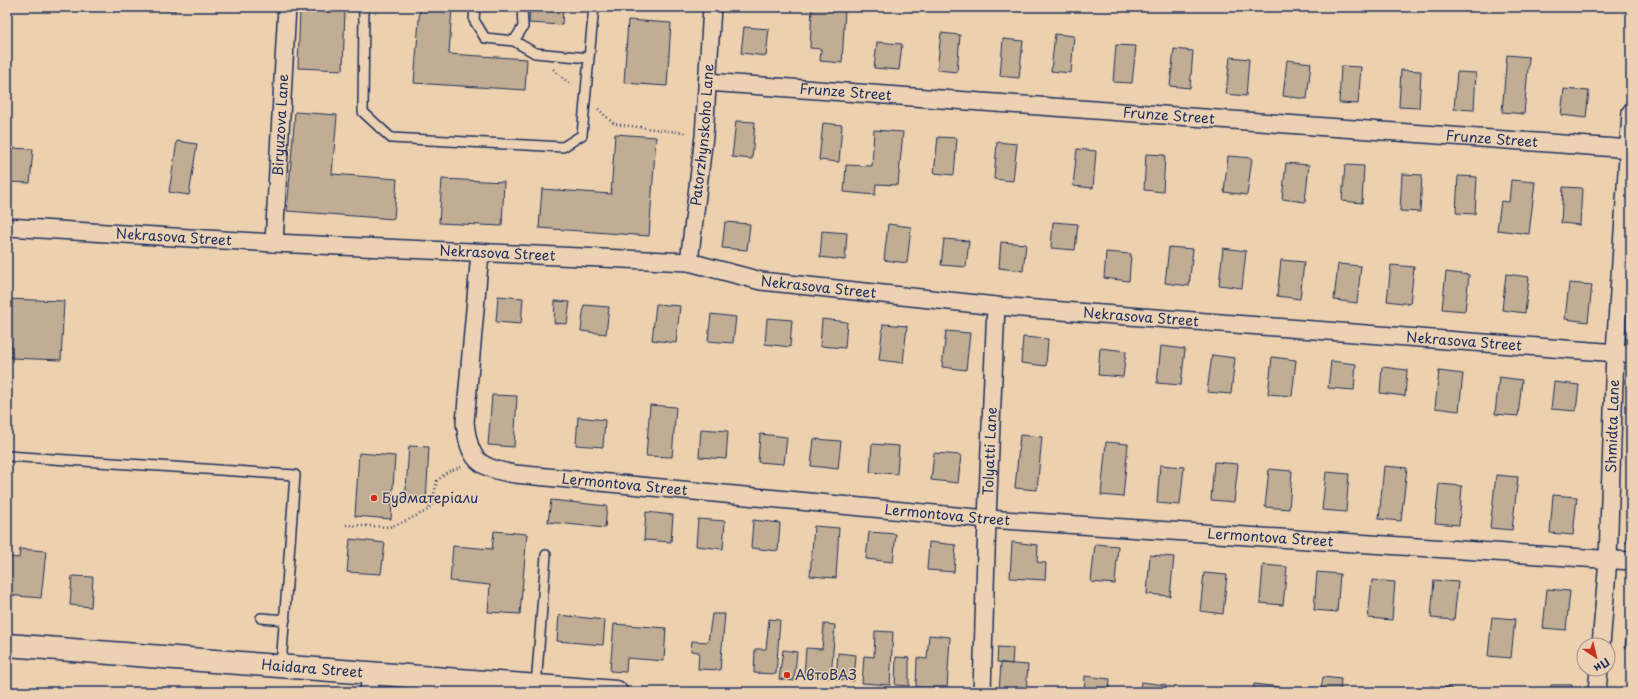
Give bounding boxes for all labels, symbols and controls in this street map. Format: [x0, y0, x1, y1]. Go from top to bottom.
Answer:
street label: Patorzhynskoho Lane [685, 63, 718, 207]
street label: Biryuzova Lane [267, 73, 293, 177]
street label: Frunze Street [799, 78, 893, 105]
street label: Frunze Street [1122, 101, 1216, 129]
street label: Frunze Street [1445, 125, 1539, 152]
street label: Nekrasova Street [115, 223, 233, 250]
street label: Nekrasova Street [439, 240, 556, 266]
street label: Nekrasova Street [759, 270, 878, 303]
street label: Nekrasova Street [1082, 302, 1200, 331]
street label: Nekrasova Street [1405, 326, 1523, 356]
street label: Shmidta Lane [1600, 379, 1624, 473]
street label: Tolyatti Lane [977, 407, 1002, 496]
street label: Lermontova Street [561, 468, 689, 500]
place label: Будматеріали [382, 487, 478, 508]
marker: Будматеріали [369, 493, 379, 503]
street label: Lermontova Street [883, 498, 1011, 530]
street label: Lermontova Street [1207, 522, 1334, 552]
north arrow [1576, 637, 1616, 677]
street label: Haidara Street [261, 654, 364, 682]
text: Пн [1591, 654, 1613, 677]
place label: АвтоВАЗ [795, 664, 857, 685]
marker: АвтоВАЗ [782, 670, 792, 680]

